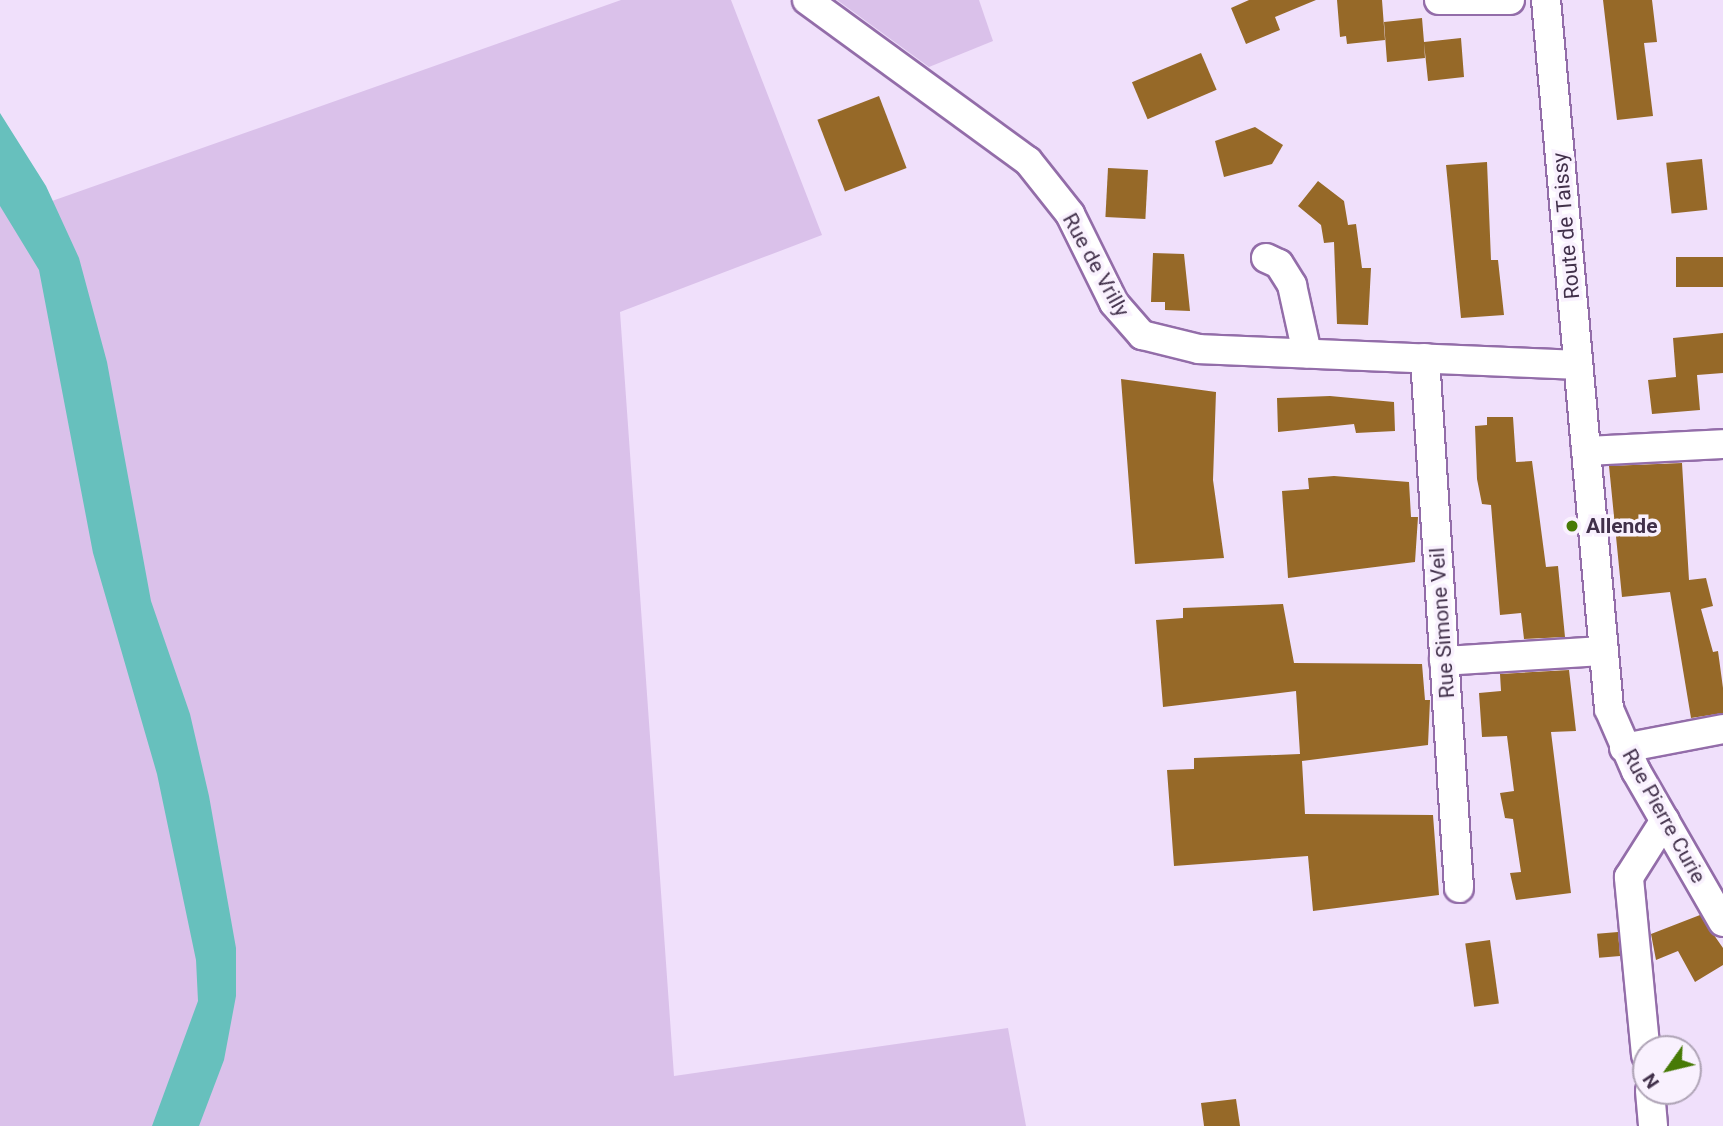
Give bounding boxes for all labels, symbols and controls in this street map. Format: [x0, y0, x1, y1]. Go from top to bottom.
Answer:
street label: Route de Taissy [1547, 151, 1585, 301]
street label: Rue de Vrilly [1057, 209, 1135, 321]
place label: Allende [1586, 513, 1658, 539]
marker: Allende [1564, 518, 1580, 534]
street label: Rue Simone Veil [1424, 547, 1460, 699]
street label: Rue Pierre Curie [1617, 745, 1711, 887]
north arrow [1632, 1035, 1702, 1105]
text: N [1638, 1069, 1664, 1093]

